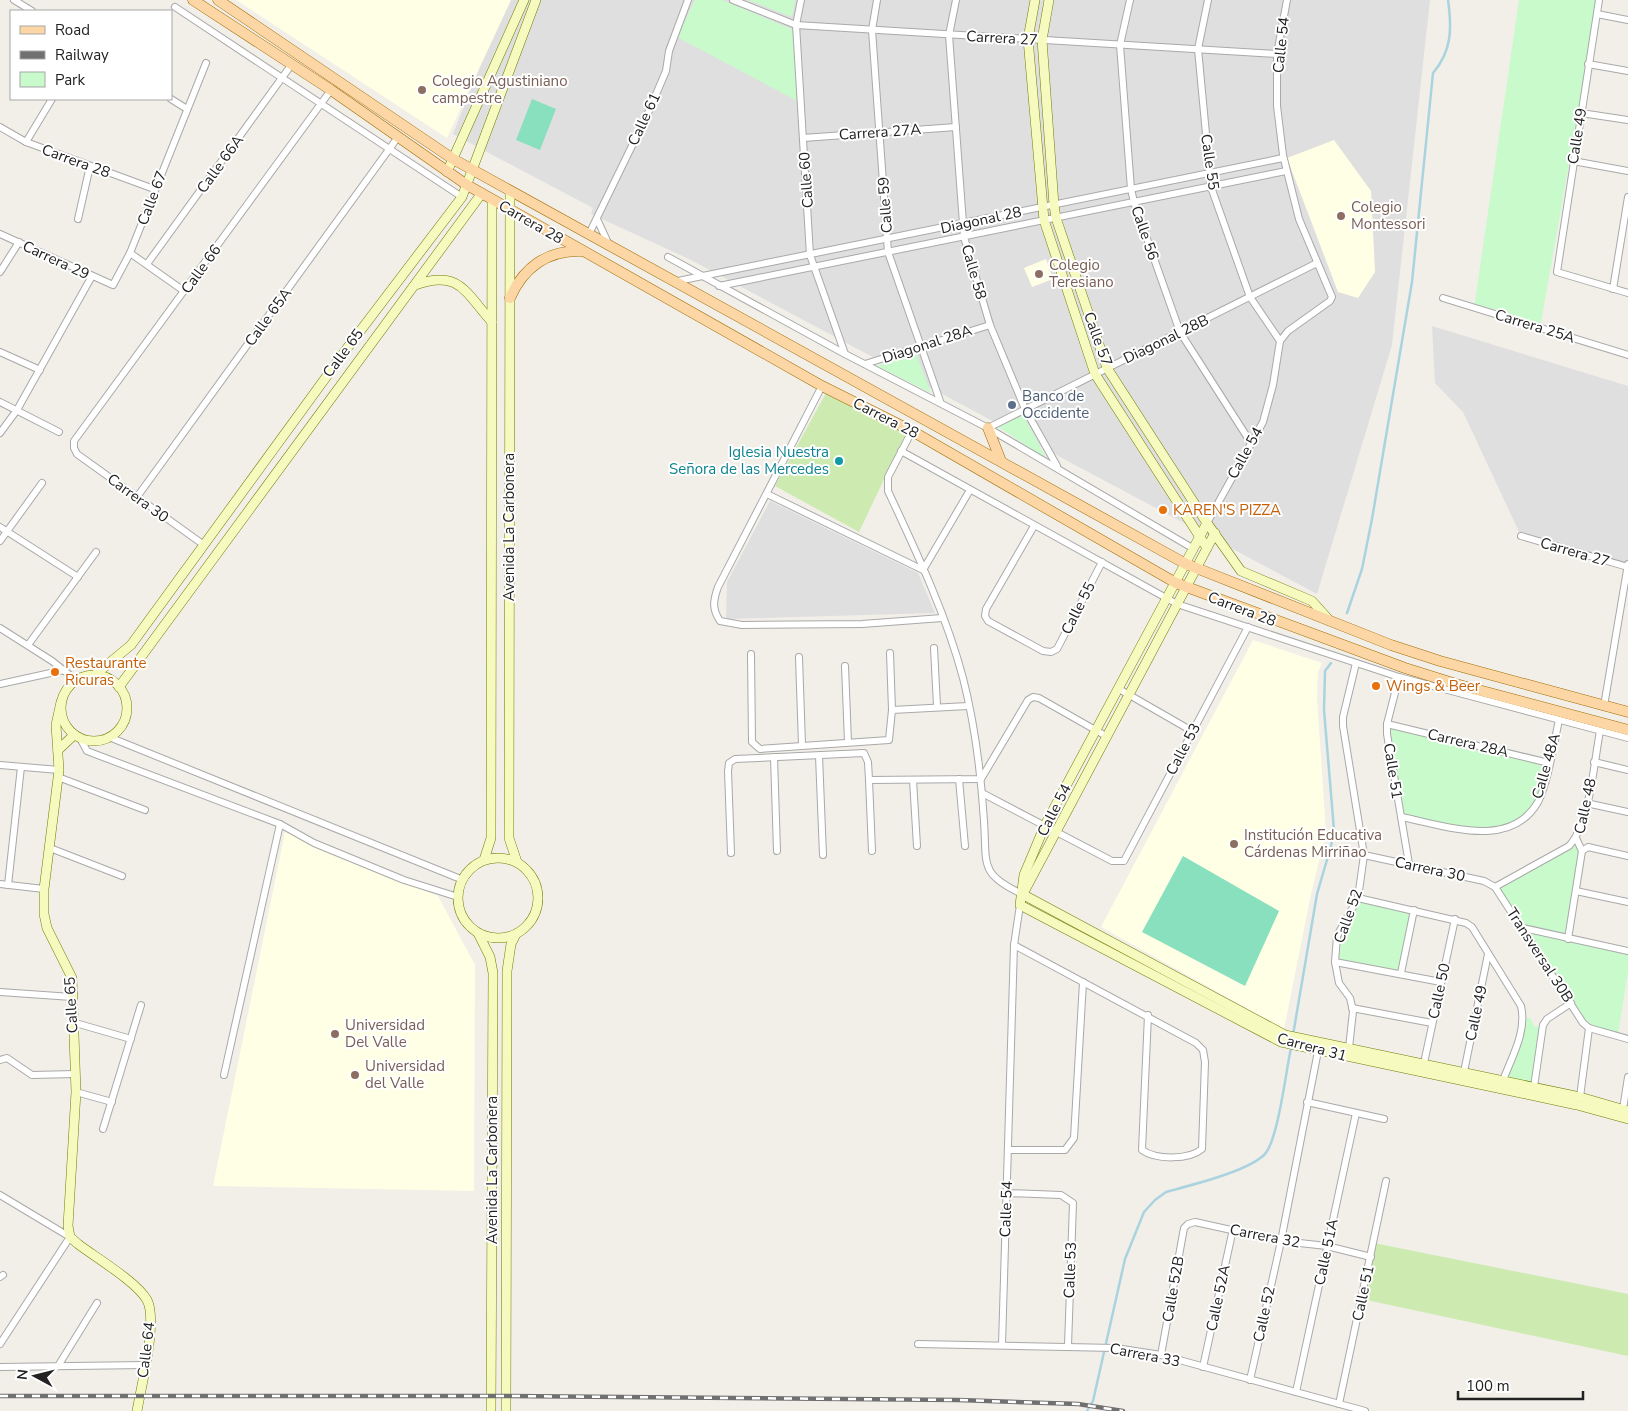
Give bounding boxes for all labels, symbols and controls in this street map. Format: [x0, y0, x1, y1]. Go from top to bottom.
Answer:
legend [10, 10, 172, 100]
street label: Calle 54 [1268, 16, 1294, 74]
text: Road [55, 20, 90, 40]
street label: Carrera 27 [966, 26, 1038, 50]
text: Railway [55, 45, 109, 65]
text: Park [55, 70, 85, 90]
place label: Colegio Agustiniano campestre [432, 71, 567, 108]
marker: Colegio Agustiniano campestre [416, 84, 428, 96]
street label: Calle 61 [623, 89, 665, 149]
street label: Calle 49 [1563, 107, 1591, 165]
street label: Carrera 27A [838, 119, 922, 145]
street label: Calle 66A [192, 131, 248, 197]
street label: Calle 55 [1196, 133, 1224, 191]
street label: Carrera 28 [39, 139, 113, 183]
street label: Calle 60 [794, 151, 818, 209]
street label: Calle 67 [133, 168, 171, 228]
street label: Calle 59 [873, 176, 897, 234]
street label: Carrera 28 [495, 195, 567, 249]
place label: Colegio Montessori [1351, 197, 1425, 234]
street label: Diagonal 28 [939, 202, 1023, 238]
street label: Calle 56 [1126, 203, 1164, 263]
marker: Colegio Montessori [1335, 210, 1347, 222]
street label: Carrera 29 [19, 236, 93, 284]
street label: Calle 66 [176, 240, 226, 298]
street label: Calle 58 [957, 242, 991, 302]
place label: Colegio Teresiano [1049, 255, 1114, 292]
marker: Colegio Teresiano [1033, 268, 1045, 280]
street label: Calle 65A [240, 284, 296, 350]
street label: Carrera 25A [1493, 304, 1577, 348]
street label: Calle 57 [1079, 309, 1117, 369]
street label: Diagonal 28B [1120, 310, 1212, 368]
street label: Diagonal 28A [879, 320, 975, 368]
street label: Calle 65 [318, 324, 368, 382]
place label: Banco de Occidente [1022, 386, 1089, 423]
street label: Carrera 28 [850, 393, 922, 443]
marker: Banco de Occidente [1006, 399, 1018, 411]
street label: Calle 54 [1223, 423, 1267, 483]
place label: Iglesia Nuestra Señora de las Mercedes [669, 442, 829, 479]
street label: Avenida La Carbonera [499, 453, 519, 601]
marker: Iglesia Nuestra Señora de las Mercedes [833, 455, 845, 467]
street label: Carrera 30 [103, 469, 173, 527]
place label: KAREN'S PIZZA [1173, 500, 1281, 520]
marker: KAREN'S PIZZA [1157, 504, 1169, 516]
street label: Carrera 27 [1538, 533, 1612, 571]
street label: Calle 55 [1056, 578, 1100, 638]
street label: Carrera 28 [1205, 587, 1279, 631]
place label: Restaurante Ricuras [65, 653, 147, 690]
marker: Restaurante Ricuras [49, 666, 61, 678]
place label: Wings & Beer [1386, 676, 1481, 696]
marker: Wings & Beer [1370, 680, 1382, 692]
street label: Calle 53 [1161, 719, 1205, 779]
street label: Carrera 28A [1426, 724, 1510, 762]
street label: Calle 48A [1527, 731, 1565, 801]
street label: Calle 51 [1379, 742, 1407, 800]
street label: Calle 48 [1569, 776, 1601, 836]
street label: Calle 54 [1032, 780, 1076, 840]
place label: Institución Educativa Cárdenas Mirriñao [1244, 825, 1382, 862]
marker: Institución Educativa Cárdenas Mirriñao [1228, 838, 1240, 850]
street label: Carrera 30 [1393, 852, 1467, 886]
street label: Calle 52 [1329, 886, 1367, 946]
street label: Transversal 30B [1502, 904, 1578, 1006]
street label: Calle 50 [1423, 961, 1455, 1021]
street label: Calle 65 [60, 976, 82, 1034]
street label: Calle 49 [1460, 983, 1492, 1043]
place label: Universidad Del Valle [345, 1015, 425, 1052]
marker: Universidad Del Valle [329, 1028, 341, 1040]
street label: Carrera 31 [1275, 1028, 1349, 1066]
place label: Universidad del Valle [365, 1056, 445, 1093]
marker: Universidad del Valle [349, 1069, 361, 1081]
street label: Avenida La Carbonera [482, 1096, 502, 1244]
street label: Calle 54 [995, 1180, 1017, 1238]
street label: Calle 51A [1309, 1217, 1343, 1287]
street label: Carrera 32 [1228, 1219, 1302, 1253]
street label: Calle 53 [1059, 1241, 1081, 1299]
street label: Calle 52B [1157, 1254, 1189, 1324]
street label: Calle 52A [1201, 1263, 1235, 1333]
street label: Calle 51 [1347, 1263, 1379, 1323]
street label: Calle 52 [1248, 1284, 1280, 1344]
street label: Calle 64 [133, 1321, 159, 1379]
street label: Carrera 33 [1108, 1338, 1182, 1372]
north arrow [10, 1351, 60, 1401]
text: N [13, 1368, 33, 1381]
scale bar [1458, 1368, 1583, 1400]
text: 100 m [1466, 1376, 1510, 1396]

